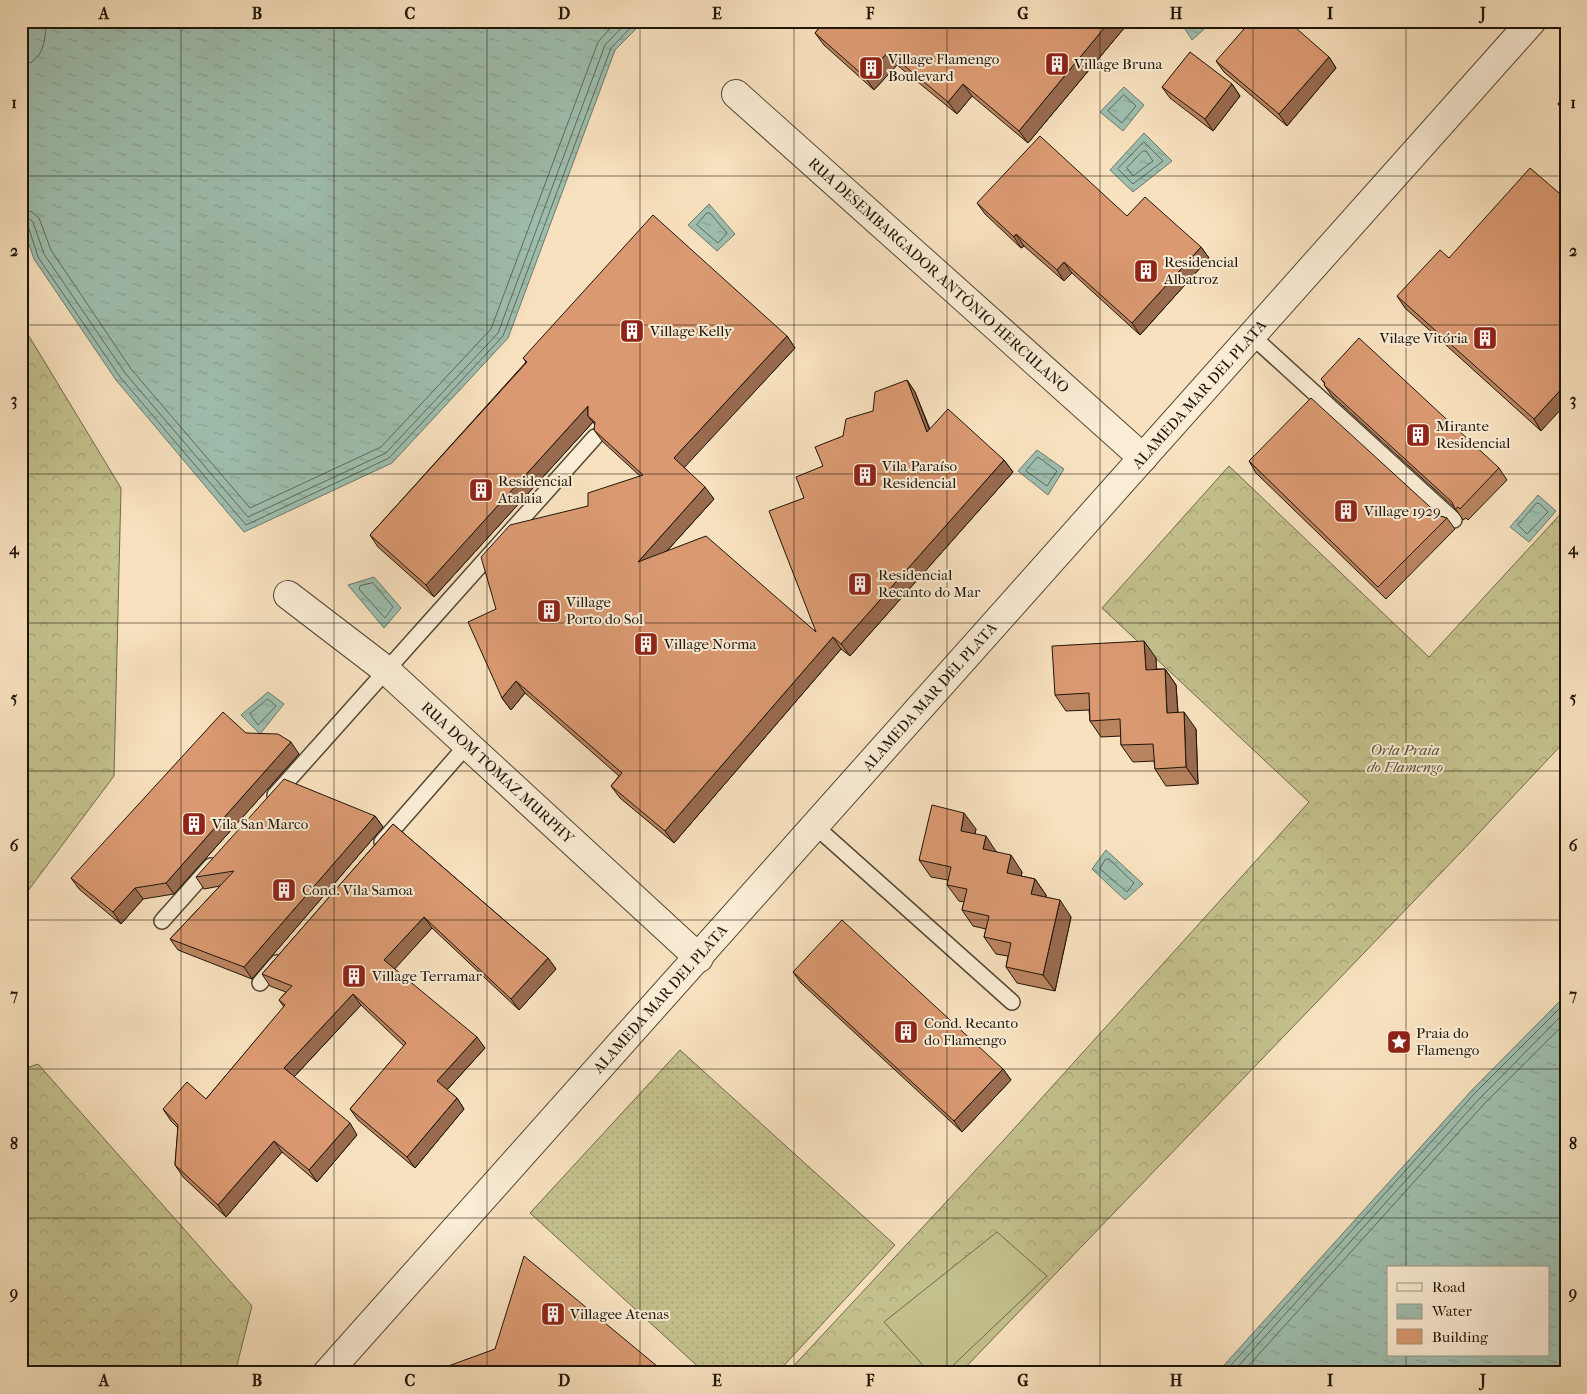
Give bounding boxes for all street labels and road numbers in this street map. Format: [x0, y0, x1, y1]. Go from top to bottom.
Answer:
street label: RUA DESEMBARGADOR ANTÔNIO HERCULANO [804, 154, 1073, 397]
street label: ALAMEDA MAR DEL PLATA [1128, 316, 1270, 473]
street label: ALAMEDA MAR DEL PLATA [858, 618, 1001, 775]
street label: RUA DOM TOMAZ MURPHY [417, 698, 578, 848]
street label: ALAMEDA MAR DEL PLATA [589, 921, 731, 1078]

